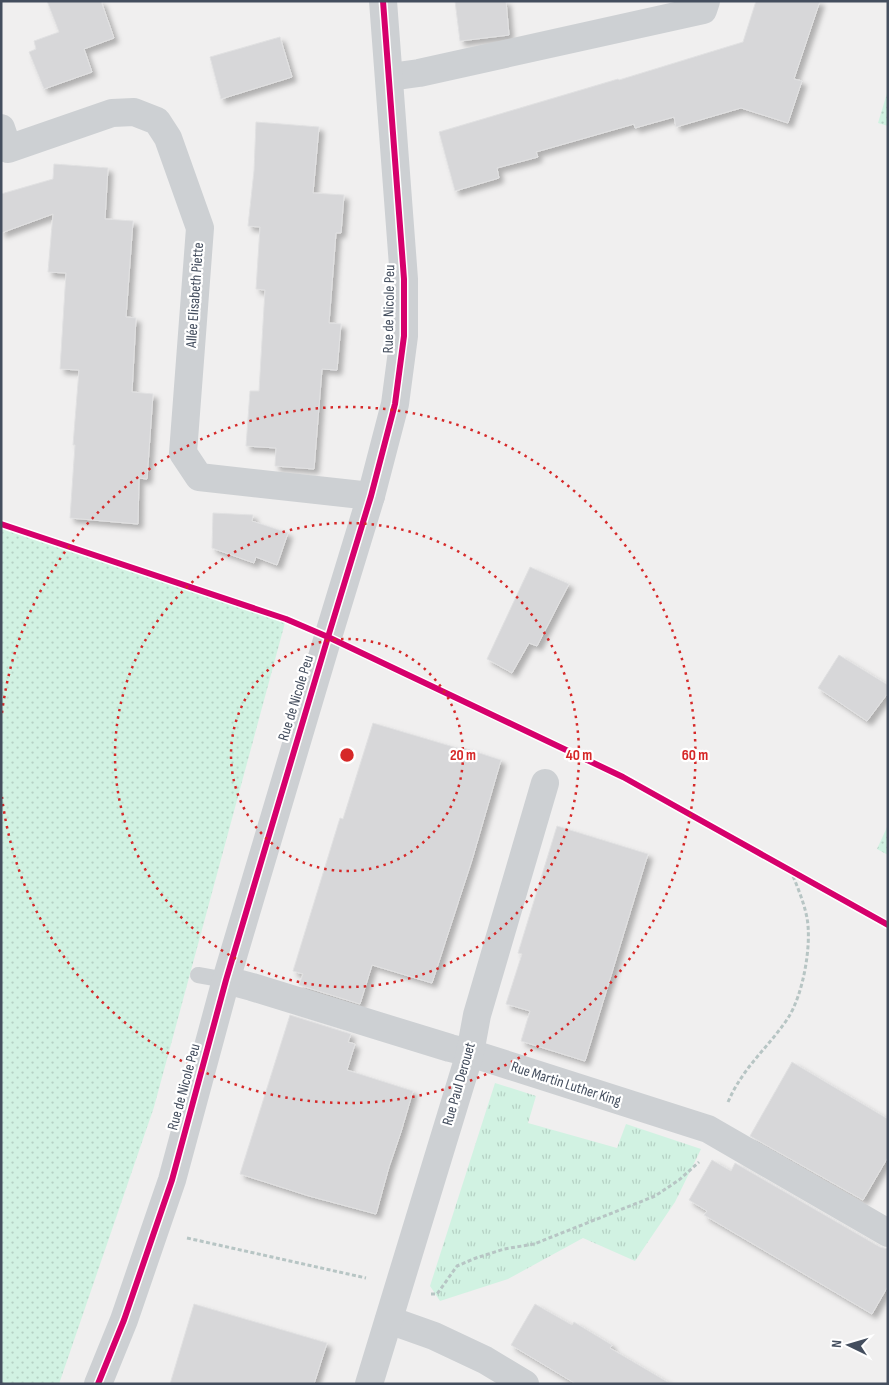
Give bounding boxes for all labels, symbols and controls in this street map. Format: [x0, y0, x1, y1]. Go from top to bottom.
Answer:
street label: Allée Elisabeth Piette [182, 242, 208, 349]
street label: Rue de Nicole Peu [379, 264, 399, 354]
street label: Rue de Nicole Peu [274, 653, 318, 743]
centre of rings [338, 746, 356, 764]
text: 20 m [450, 746, 476, 765]
text: 40 m [566, 746, 592, 765]
text: 60 m [682, 746, 708, 765]
street label: Rue Paul Derouet [438, 1040, 480, 1128]
street label: Rue de Nicole Peu [163, 1042, 205, 1132]
street label: Rue Martin Luther King [509, 1057, 623, 1111]
north arrow [824, 1320, 874, 1370]
text: N [828, 1339, 845, 1348]

